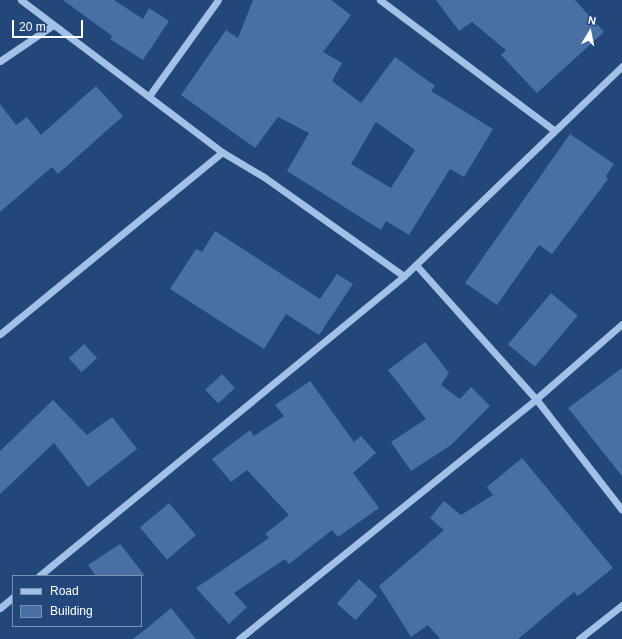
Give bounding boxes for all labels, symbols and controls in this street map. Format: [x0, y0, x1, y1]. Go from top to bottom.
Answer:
scale bar [14, 12, 85, 38]
north arrow [570, 12, 610, 52]
text: N [587, 14, 597, 27]
text: 20 m [19, 20, 46, 34]
legend [12, 575, 142, 627]
text: Road [50, 584, 79, 598]
text: Building [50, 604, 93, 618]

